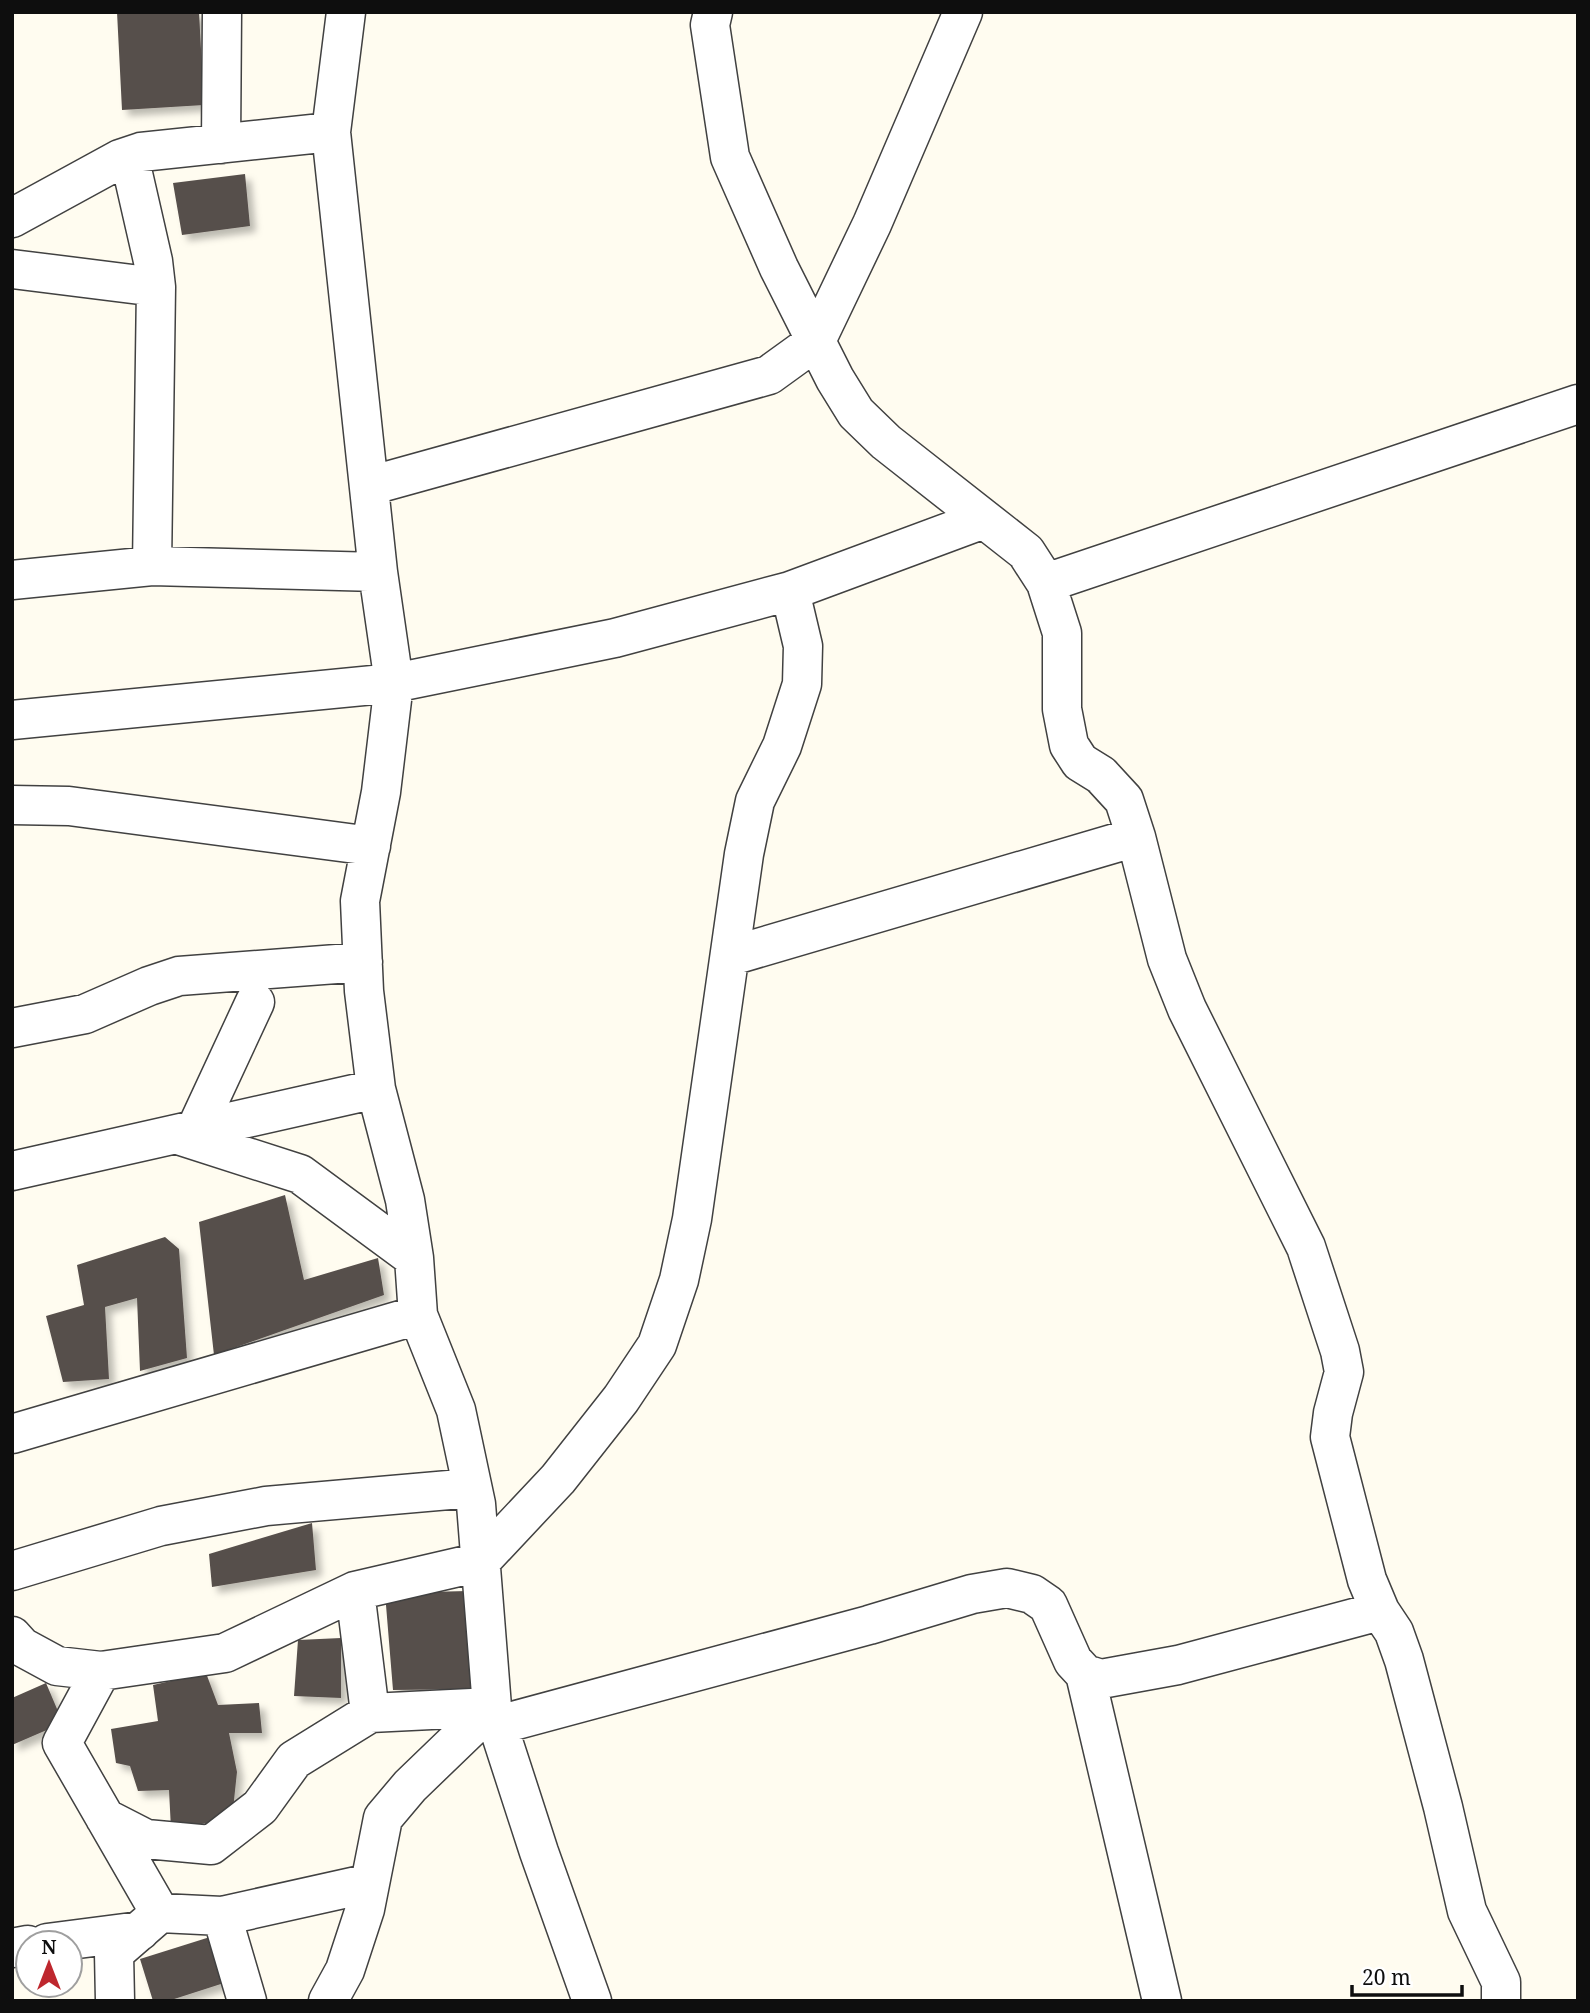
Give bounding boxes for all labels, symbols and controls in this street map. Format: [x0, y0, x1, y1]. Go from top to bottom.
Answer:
north arrow [14, 1929, 84, 1999]
text: N [42, 1934, 57, 1960]
scale bar [1352, 1954, 1462, 1998]
text: 20 m [1362, 1963, 1411, 1991]

